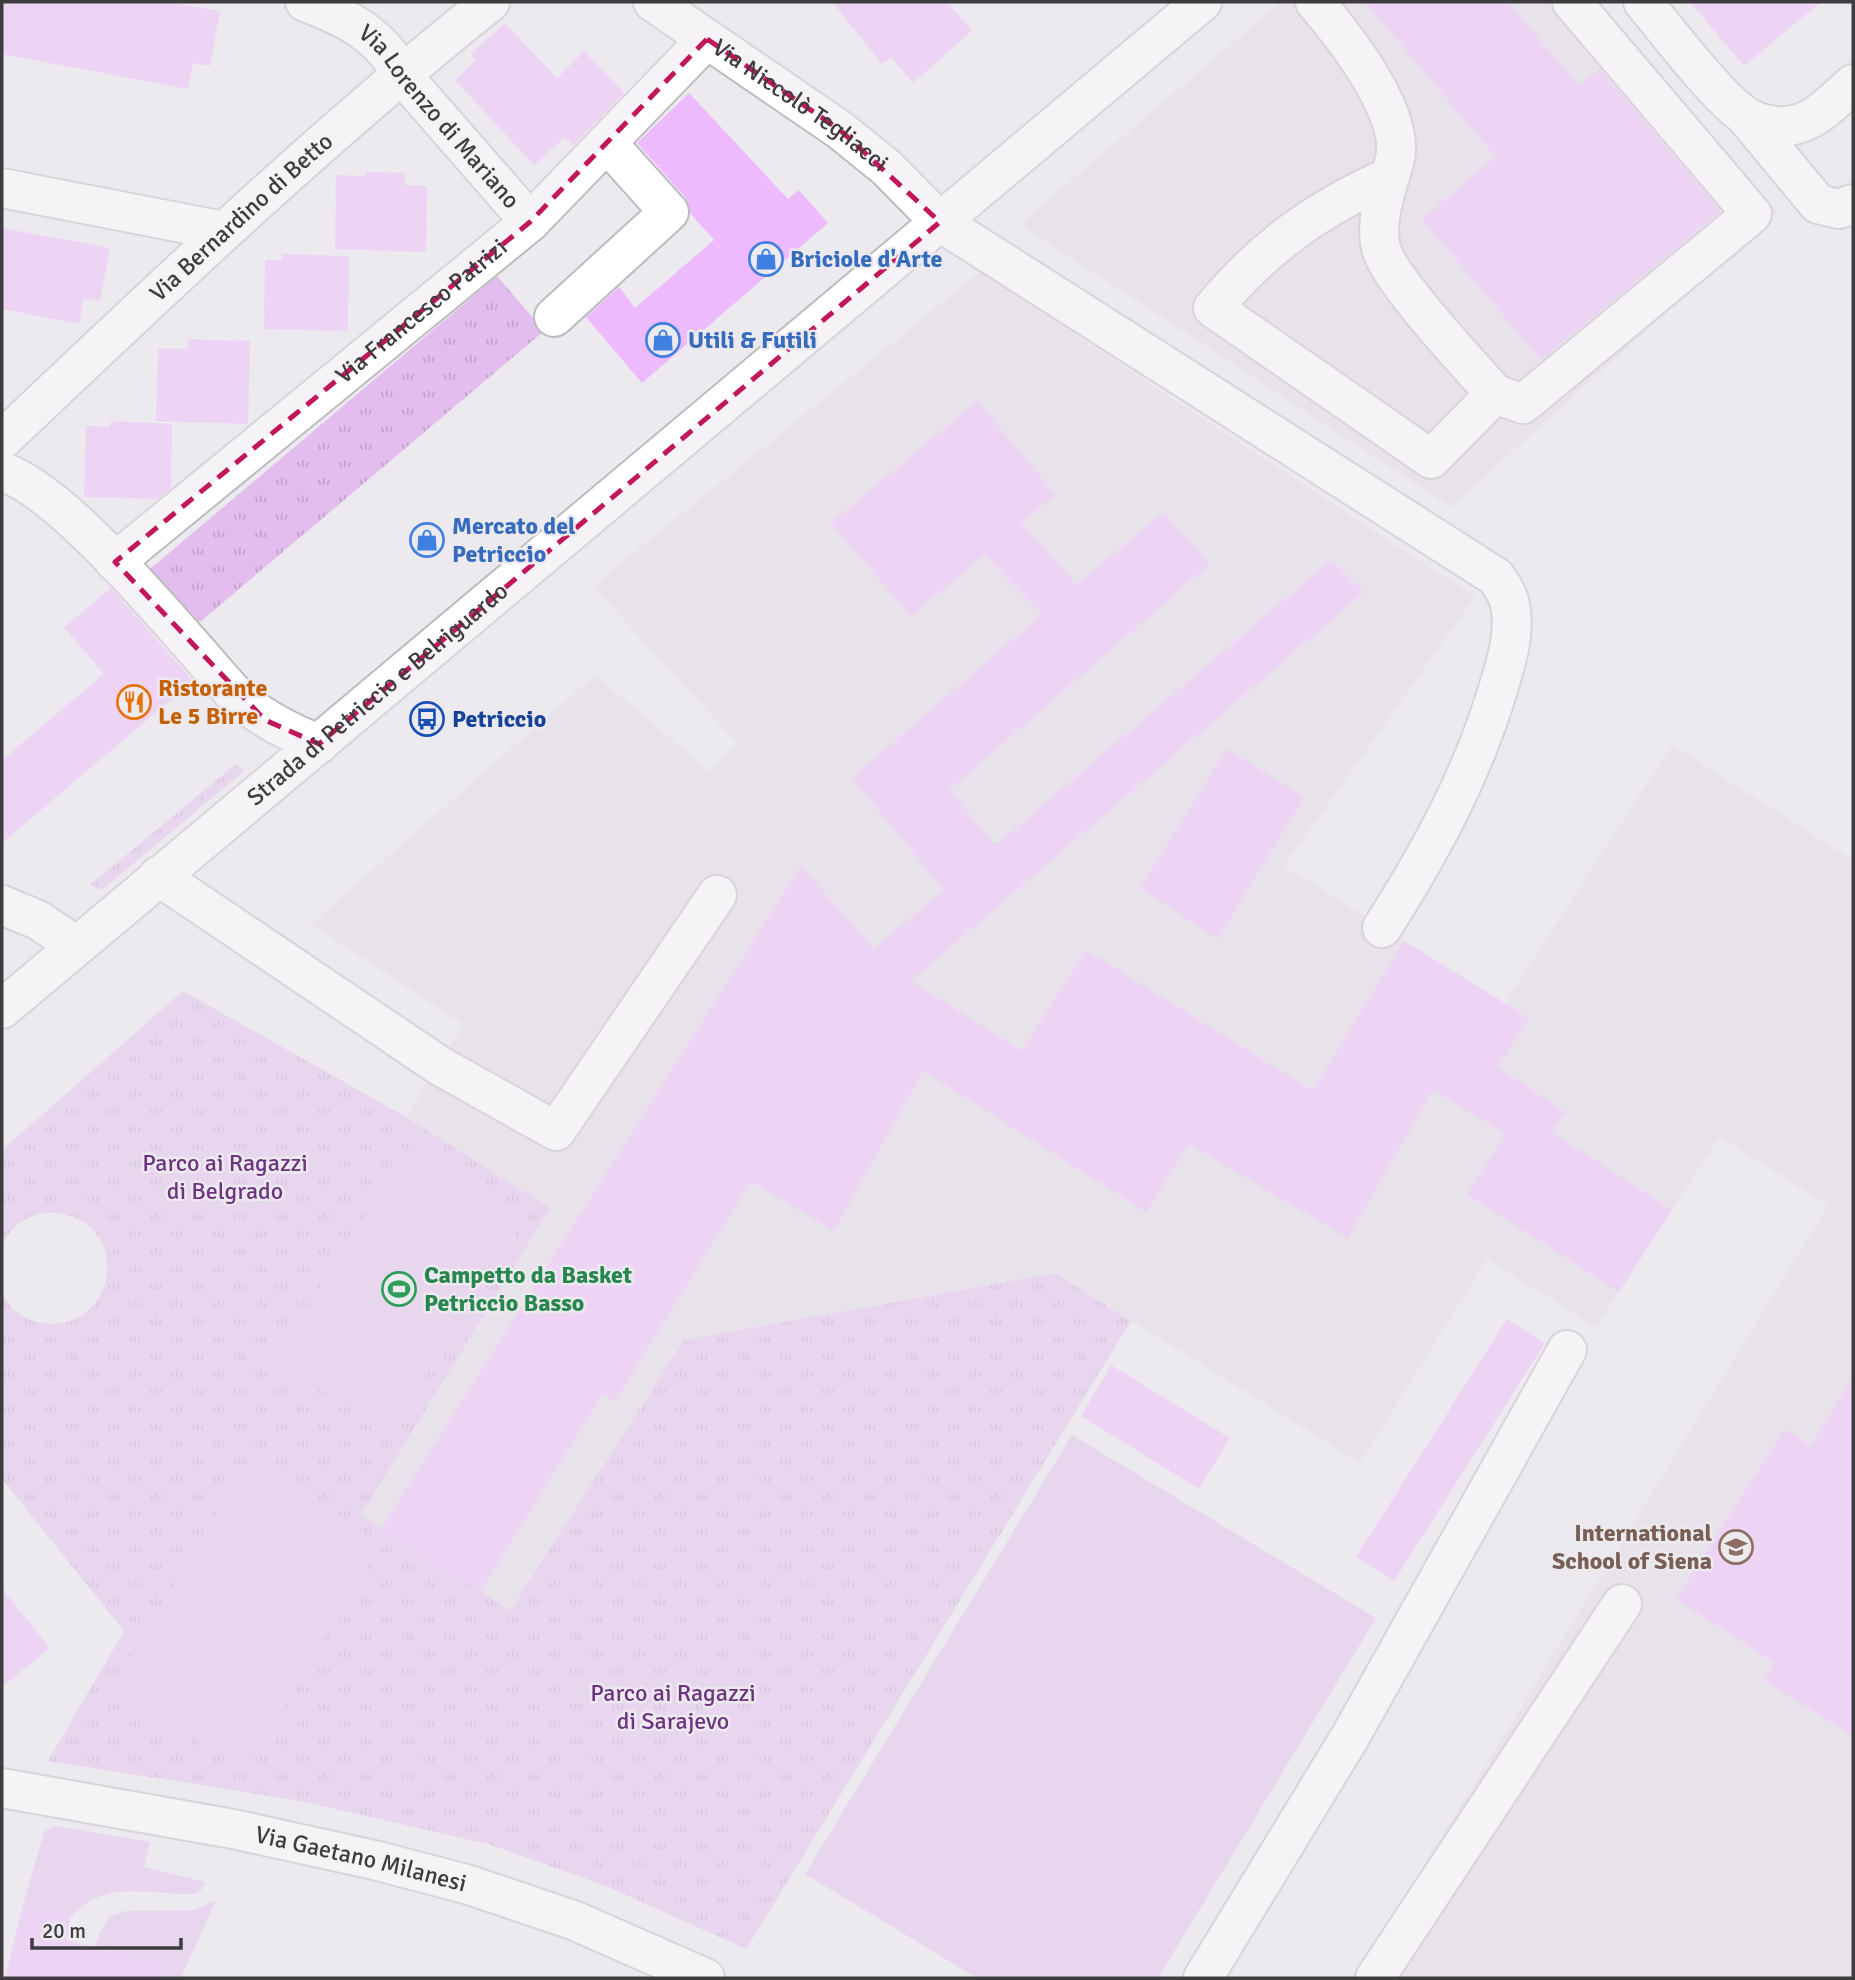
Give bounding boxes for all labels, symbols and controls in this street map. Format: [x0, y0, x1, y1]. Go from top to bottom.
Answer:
street label: Via Lorenzo di Mariano [353, 18, 526, 215]
street label: Via Niccolò Tegliacci [707, 32, 895, 178]
street label: Via Bernardino di Betto [143, 126, 339, 308]
street label: Via Francesco Patrizi [330, 232, 513, 390]
shop icon: Briciole d'Arte [747, 240, 785, 278]
place label: Briciole d'Arte [790, 244, 943, 274]
shop icon: Utili & Futili [644, 321, 682, 359]
place label: Utili & Futili [688, 325, 817, 355]
place label: Mercato del Petriccio [452, 511, 576, 569]
shop icon: Mercato del Petriccio [408, 521, 446, 559]
street label: Strada di Petriccio e Belriguardo [241, 577, 513, 813]
place label: Ristorante Le 5 Birre [158, 673, 267, 731]
restaurant icon: Ristorante Le 5 Birre [115, 683, 153, 721]
bus stop icon: Petriccio [408, 700, 446, 738]
place label: Petriccio [452, 705, 546, 733]
park label: Parco ai Ragazzi di Belgrado [142, 1148, 308, 1206]
place label: Campetto da Basket Petriccio Basso [424, 1260, 632, 1318]
sports icon: Campetto da Basket Petriccio Basso [380, 1270, 418, 1308]
place label: International School of Siena [1552, 1518, 1712, 1576]
school or university icon: International School of Siena [1717, 1528, 1755, 1566]
park label: Parco ai Ragazzi di Sarajevo [590, 1678, 756, 1736]
street label: Via Gaetano Milanesi [253, 1819, 470, 1899]
scale bar [32, 1906, 180, 1950]
text: 20 m [42, 1918, 86, 1944]

